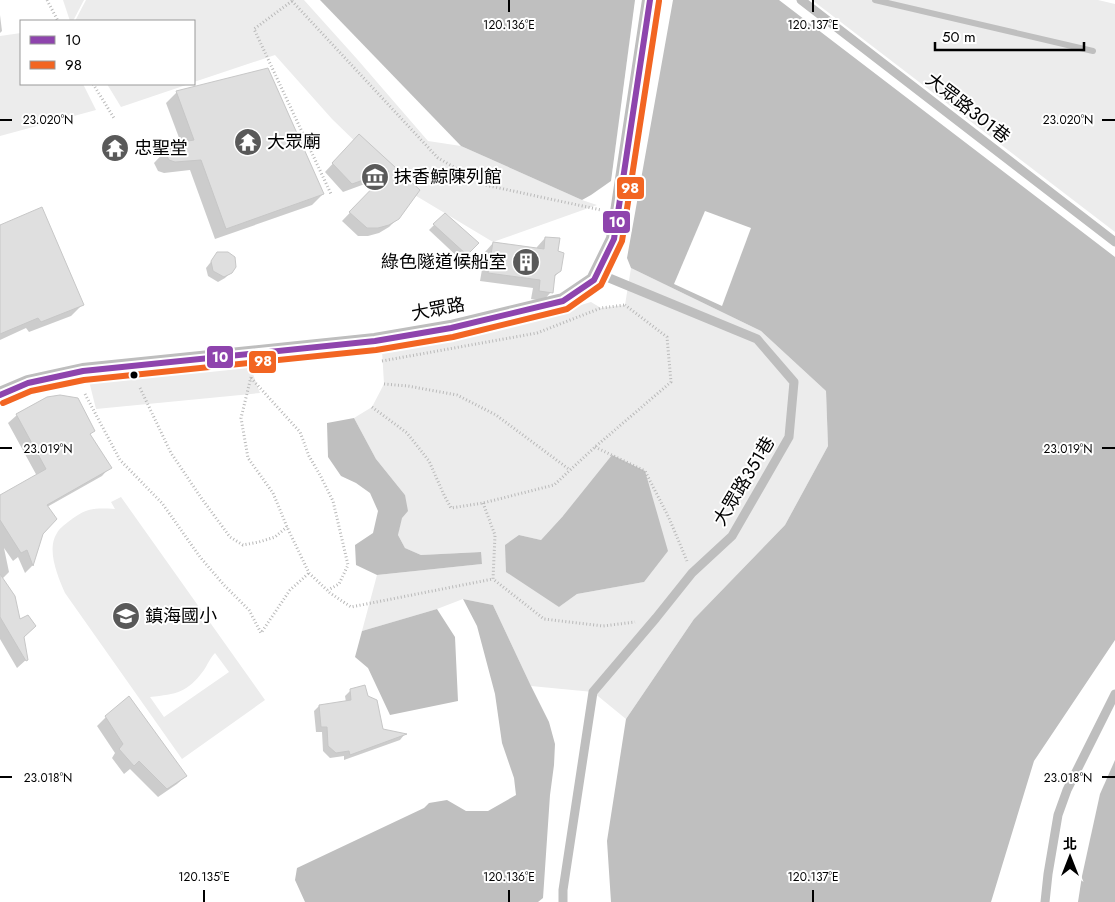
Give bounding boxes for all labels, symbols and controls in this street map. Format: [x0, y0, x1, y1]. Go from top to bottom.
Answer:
text: 120.136°E [483, 16, 535, 34]
text: 120.137°E [787, 16, 839, 34]
legend [20, 20, 195, 85]
scale bar [935, 20, 1084, 52]
text: 50 m [942, 26, 976, 48]
text: 10 [65, 29, 81, 51]
text: 98 [65, 54, 82, 76]
street label: 大眾路301巷 [920, 67, 1016, 149]
text: 23.020°N [23, 111, 73, 129]
text: 23.020°N [1043, 111, 1093, 129]
temple icon: 大眾廟 [233, 127, 263, 157]
place label: 大眾廟 [267, 129, 321, 155]
temple icon: 忠聖堂 [100, 133, 130, 163]
place label: 忠聖堂 [134, 135, 188, 161]
museum icon: 抹香鯨陳列館 [360, 162, 390, 192]
place label: 抹香鯨陳列館 [394, 164, 502, 190]
line badge: 98 [616, 176, 645, 200]
text: 98 [621, 178, 639, 198]
line badge: 10 [602, 210, 631, 234]
text: 10 [609, 212, 625, 232]
building icon: 綠色隧道候船室 [511, 247, 541, 277]
place label: 綠色隧道候船室 [381, 249, 507, 275]
street label: 大眾路 [409, 291, 467, 327]
line badge: 10 [206, 345, 234, 369]
text: 10 [212, 347, 228, 367]
line badge: 98 [248, 350, 277, 374]
text: 98 [254, 351, 272, 371]
unlabelled marker [129, 370, 139, 380]
street label: 大眾路351巷 [707, 431, 781, 531]
text: 23.019°N [24, 440, 72, 458]
text: 23.019°N [1044, 440, 1092, 458]
school or university icon: 鎮海國小 [111, 601, 141, 631]
place label: 鎮海國小 [145, 603, 217, 629]
text: 23.018°N [24, 769, 72, 787]
text: 23.018°N [1044, 769, 1092, 787]
north arrow [1045, 832, 1095, 882]
text: 北 [1063, 834, 1077, 854]
text: 120.135°E [178, 868, 230, 886]
text: 120.136°E [483, 868, 535, 886]
text: 120.137°E [787, 868, 839, 886]

